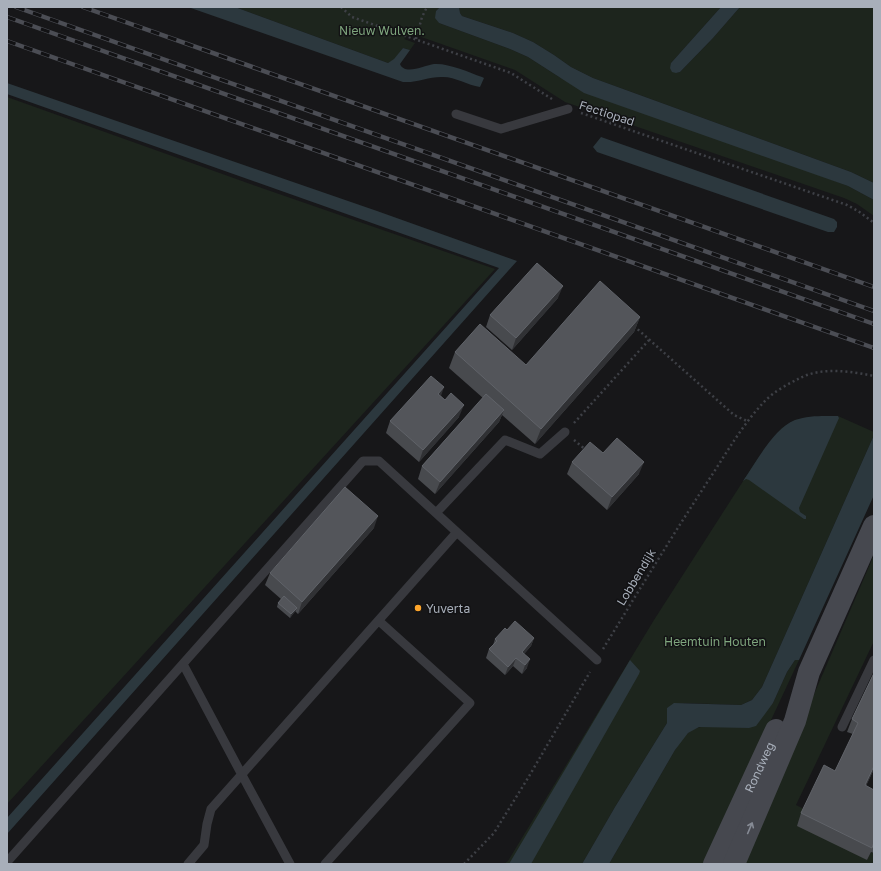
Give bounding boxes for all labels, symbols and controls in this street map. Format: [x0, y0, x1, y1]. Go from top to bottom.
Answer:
park label: Nieuw Wulven. [339, 23, 425, 38]
street label: Fectiopad [577, 97, 637, 129]
street label: Lobbendijk [613, 546, 659, 608]
place label: Yuverta [426, 601, 470, 616]
marker: Yuverta [413, 603, 423, 613]
park label: Heemtuin Houten [664, 634, 766, 649]
street label: Rondweg [741, 739, 777, 795]
one-way arrow [747, 823, 754, 835]

